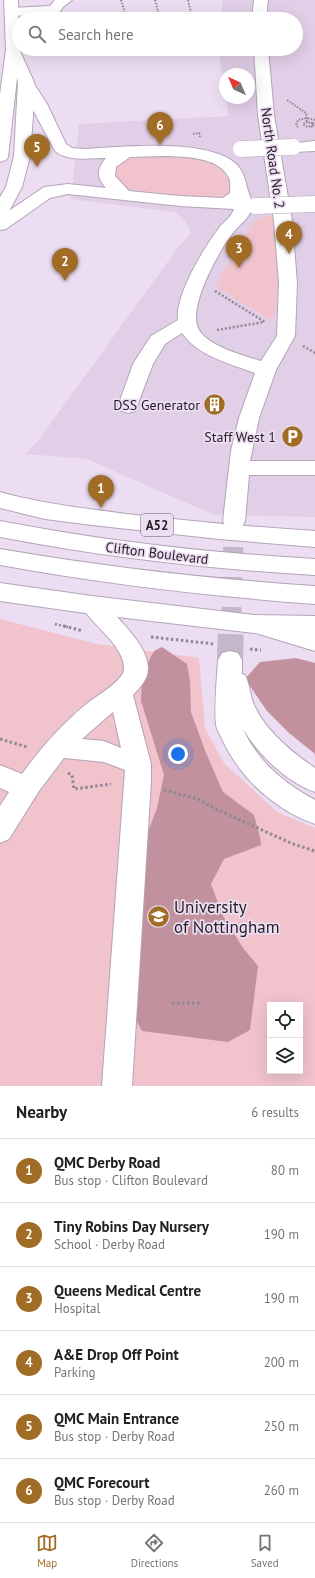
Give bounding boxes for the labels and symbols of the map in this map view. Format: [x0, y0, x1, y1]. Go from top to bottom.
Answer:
north arrow [219, 68, 255, 104]
street label: North Road No. 2 [257, 106, 289, 210]
pin: 6 [147, 112, 173, 145]
pin: 5 [24, 134, 50, 167]
pin: 4 [276, 221, 302, 254]
pin: 3 [226, 235, 252, 268]
pin: 2 [52, 248, 78, 281]
building icon: DSS Generator [202, 392, 228, 418]
place label: DSS Generator [113, 396, 200, 414]
parking icon: Staff West 1 [279, 424, 305, 450]
place label: Staff West 1 [204, 428, 276, 446]
pin: 1 [88, 475, 114, 508]
road number: A52 [141, 514, 173, 536]
street label: Clifton Boulevard [104, 538, 210, 568]
your location [168, 744, 188, 764]
place label: University of Nottingham [174, 896, 279, 938]
school or university icon: University of Nottingham [145, 904, 171, 930]

